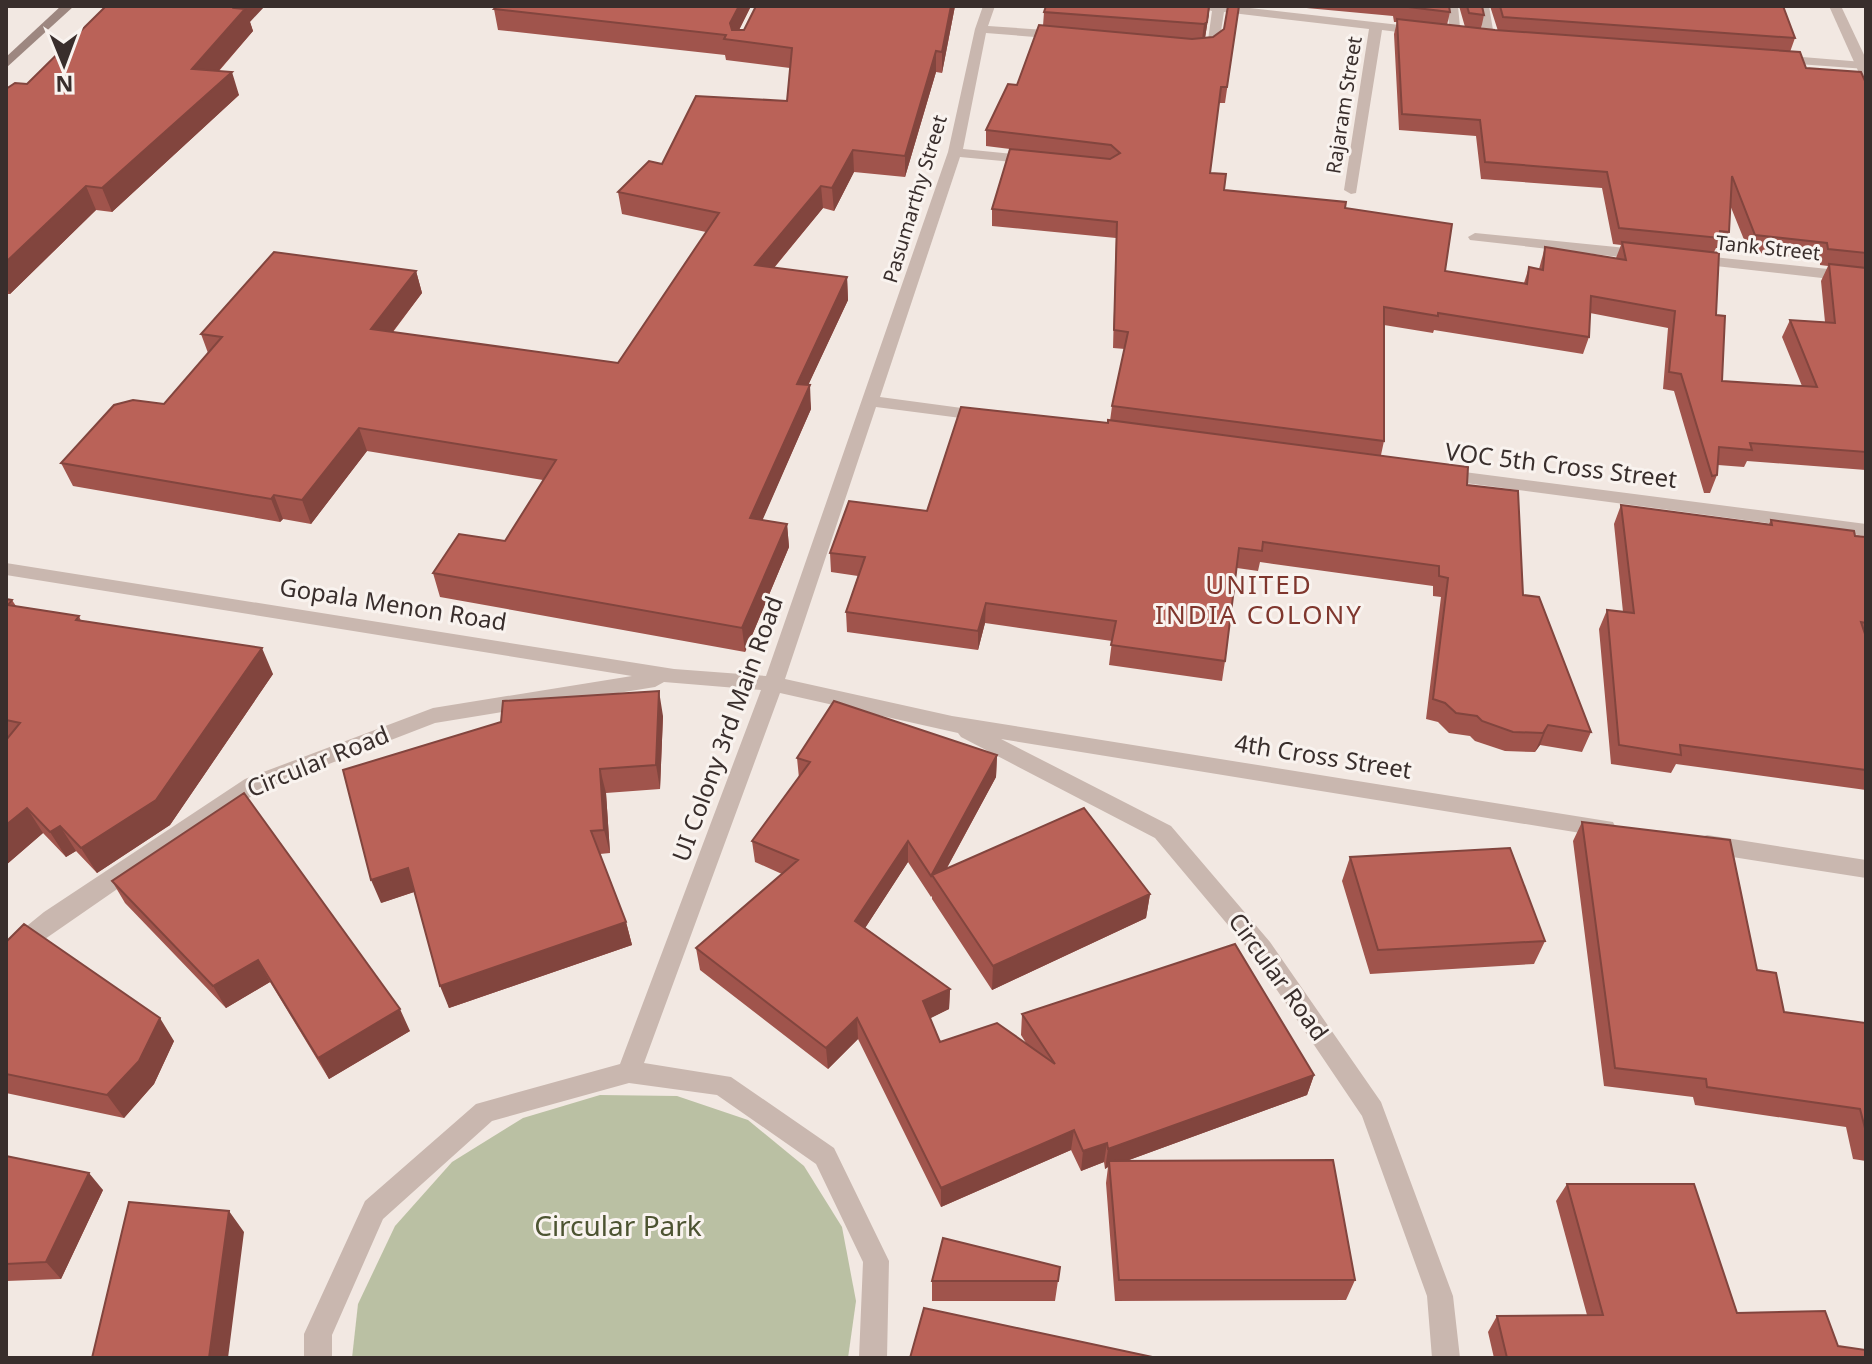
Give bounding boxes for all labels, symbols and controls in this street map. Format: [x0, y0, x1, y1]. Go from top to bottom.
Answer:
north arrow [24, 24, 104, 104]
street label: Rajaram Street [1319, 34, 1368, 176]
text: N [55, 70, 74, 100]
street label: Pasumarthy Street [876, 112, 953, 286]
street label: Tank Street [1715, 229, 1822, 266]
street label: VOC 5th Cross Street [1443, 434, 1679, 495]
district label: UNITED INDIA COLONY [1155, 566, 1363, 632]
street label: Gopala Menon Road [277, 569, 509, 638]
street label: UI Colony 3rd Main Road [663, 591, 790, 866]
street label: Circular Road [241, 717, 393, 804]
street label: 4th Cross Street [1232, 725, 1414, 786]
street label: Circular Road [1222, 905, 1337, 1047]
park label: Circular Park [534, 1206, 702, 1244]

